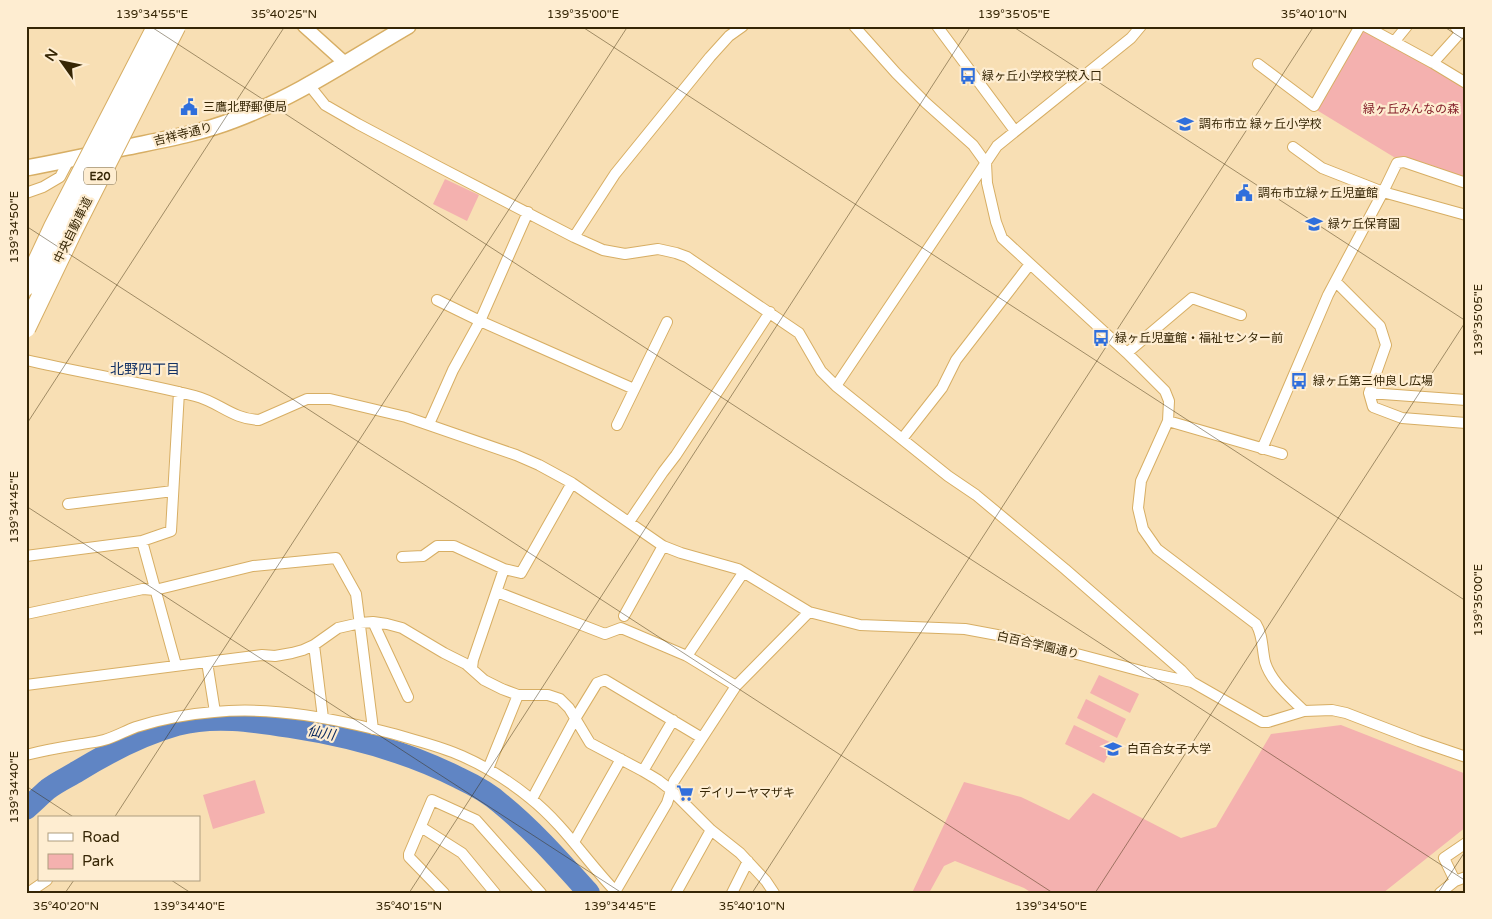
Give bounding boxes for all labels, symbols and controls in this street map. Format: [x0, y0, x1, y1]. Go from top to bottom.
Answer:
text: 139°34'55"E [116, 7, 189, 21]
text: 35°40'25"N [251, 7, 317, 21]
text: 139°35'00"E [547, 7, 620, 21]
text: 139°35'05"E [978, 7, 1051, 21]
text: 35°40'10"N [1281, 7, 1347, 21]
north arrow [38, 38, 88, 88]
text: N [41, 46, 62, 65]
bus stop icon: 緑ヶ丘小学校学校入口 [958, 66, 978, 86]
place label: 緑ヶ丘小学校学校入口 [982, 69, 1102, 83]
public building icon: 三鷹北野郵便局 [179, 97, 199, 117]
place label: 三鷹北野郵便局 [203, 100, 287, 114]
park label: 緑ヶ丘みんなの森 [1363, 102, 1459, 116]
school or university icon: 調布市立 緑ヶ丘小学校 [1175, 114, 1195, 134]
place label: 調布市立 緑ヶ丘小学校 [1199, 117, 1322, 131]
street label: 吉祥寺通り [152, 120, 214, 148]
road number: E20 [84, 168, 116, 185]
public building icon: 調布市立緑ヶ丘児童館 [1234, 183, 1254, 203]
place label: 調布市立緑ヶ丘児童館 [1258, 186, 1378, 200]
text: 139°34'50"E [7, 190, 21, 263]
street label: 中央自動車道 [51, 195, 95, 265]
school or university icon: 緑ケ丘保育園 [1304, 214, 1324, 234]
place label: 緑ケ丘保育園 [1328, 217, 1400, 231]
text: 139°35'05"E [1471, 283, 1485, 356]
bus stop icon: 緑ヶ丘児童館・福祉センター前 [1091, 328, 1111, 348]
place label: 緑ヶ丘児童館・福祉センター前 [1115, 331, 1283, 345]
district label: 北野四丁目 [110, 361, 180, 378]
bus stop icon: 緑ヶ丘第三仲良し広場 [1289, 371, 1309, 391]
place label: 緑ヶ丘第三仲良し広場 [1313, 374, 1433, 388]
text: 139°34'45"E [7, 470, 21, 543]
text: 139°35'00"E [1471, 563, 1485, 636]
street label: 白百合学園通り [995, 629, 1081, 661]
water label: 仙川 [306, 722, 338, 744]
school or university icon: 白百合女子大学 [1103, 739, 1123, 759]
place label: 白百合女子大学 [1127, 742, 1211, 756]
text: 139°34'40"E [7, 750, 21, 823]
supermarket icon: デイリーヤマザキ [675, 783, 695, 803]
place label: デイリーヤマザキ [699, 786, 795, 800]
legend [38, 816, 200, 882]
text: Road [82, 828, 120, 846]
text: Park [82, 852, 114, 870]
text: 35°40'20"N [33, 899, 99, 913]
text: 139°34'40"E [153, 899, 226, 913]
text: 35°40'15"N [376, 899, 442, 913]
text: 139°34'45"E [584, 899, 657, 913]
text: 35°40'10"N [719, 899, 785, 913]
text: 139°34'50"E [1015, 899, 1088, 913]

